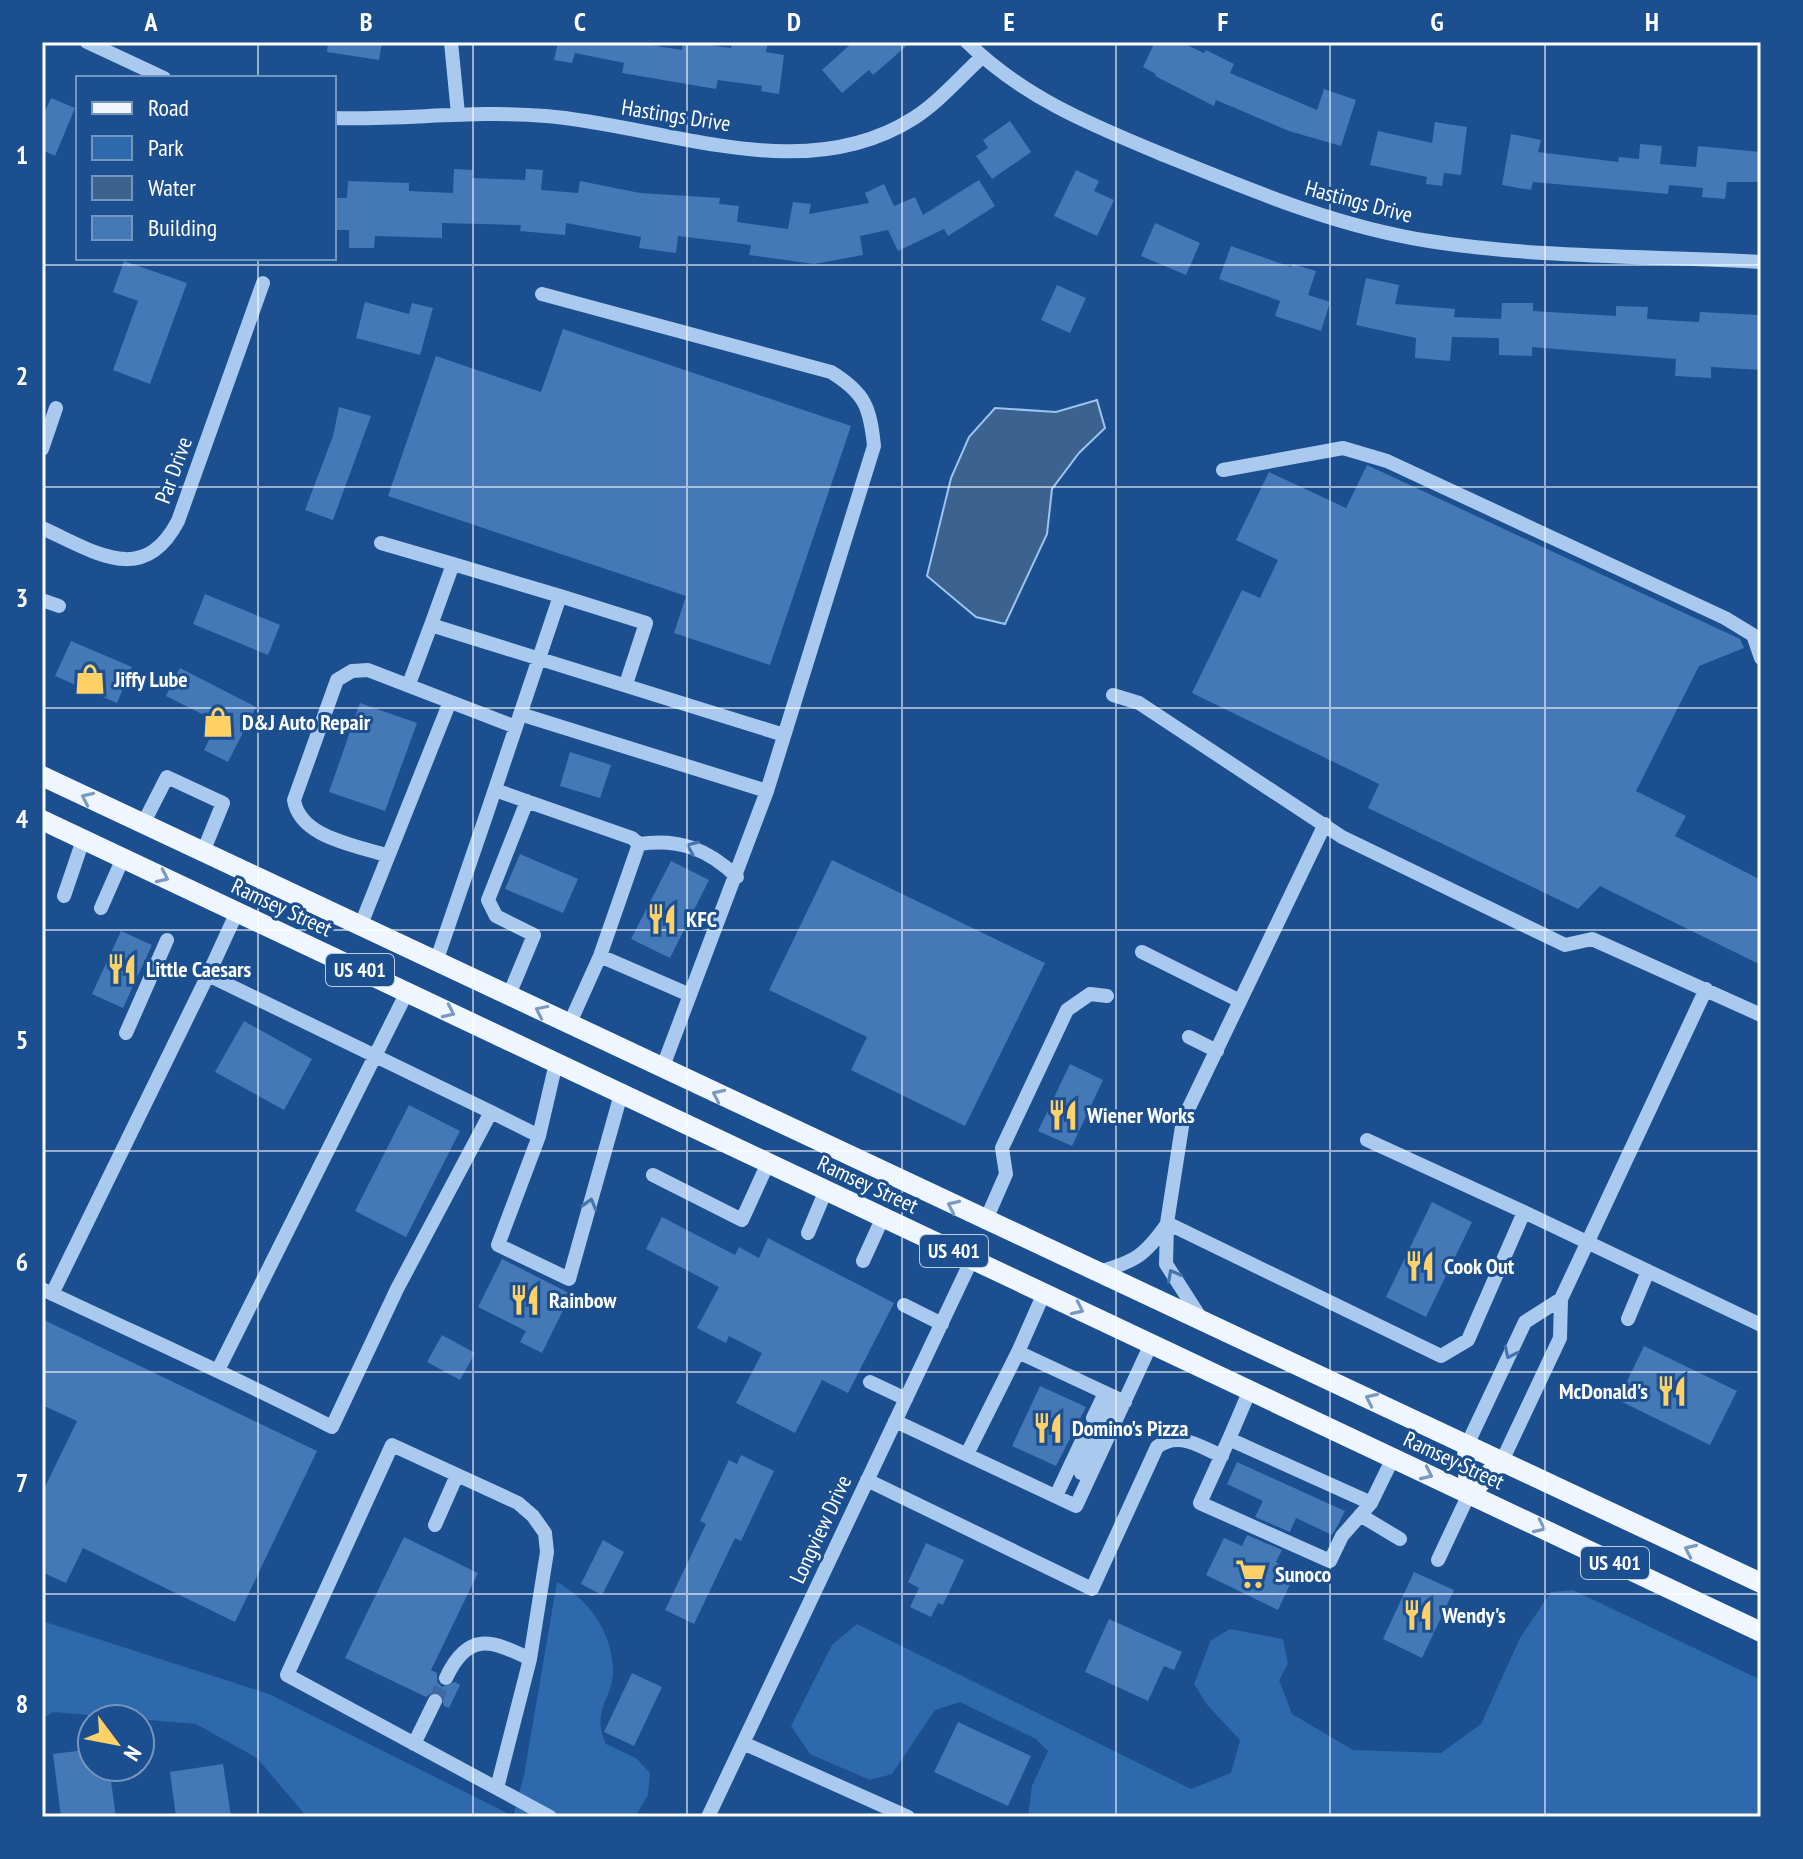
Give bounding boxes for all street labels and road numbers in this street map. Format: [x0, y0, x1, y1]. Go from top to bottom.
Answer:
street label: Hastings Drive [619, 93, 733, 137]
street label: Hastings Drive [1302, 173, 1416, 229]
street label: Par Drive [148, 433, 198, 507]
street label: Ramsey Street [227, 872, 337, 942]
road number: US 401 [326, 954, 394, 986]
street label: Ramsey Street [813, 1149, 923, 1219]
road number: US 401 [920, 1235, 988, 1267]
street label: Ramsey Street [1399, 1425, 1509, 1495]
street label: Longview Drive [783, 1470, 857, 1588]
road number: US 401 [1581, 1547, 1649, 1579]

